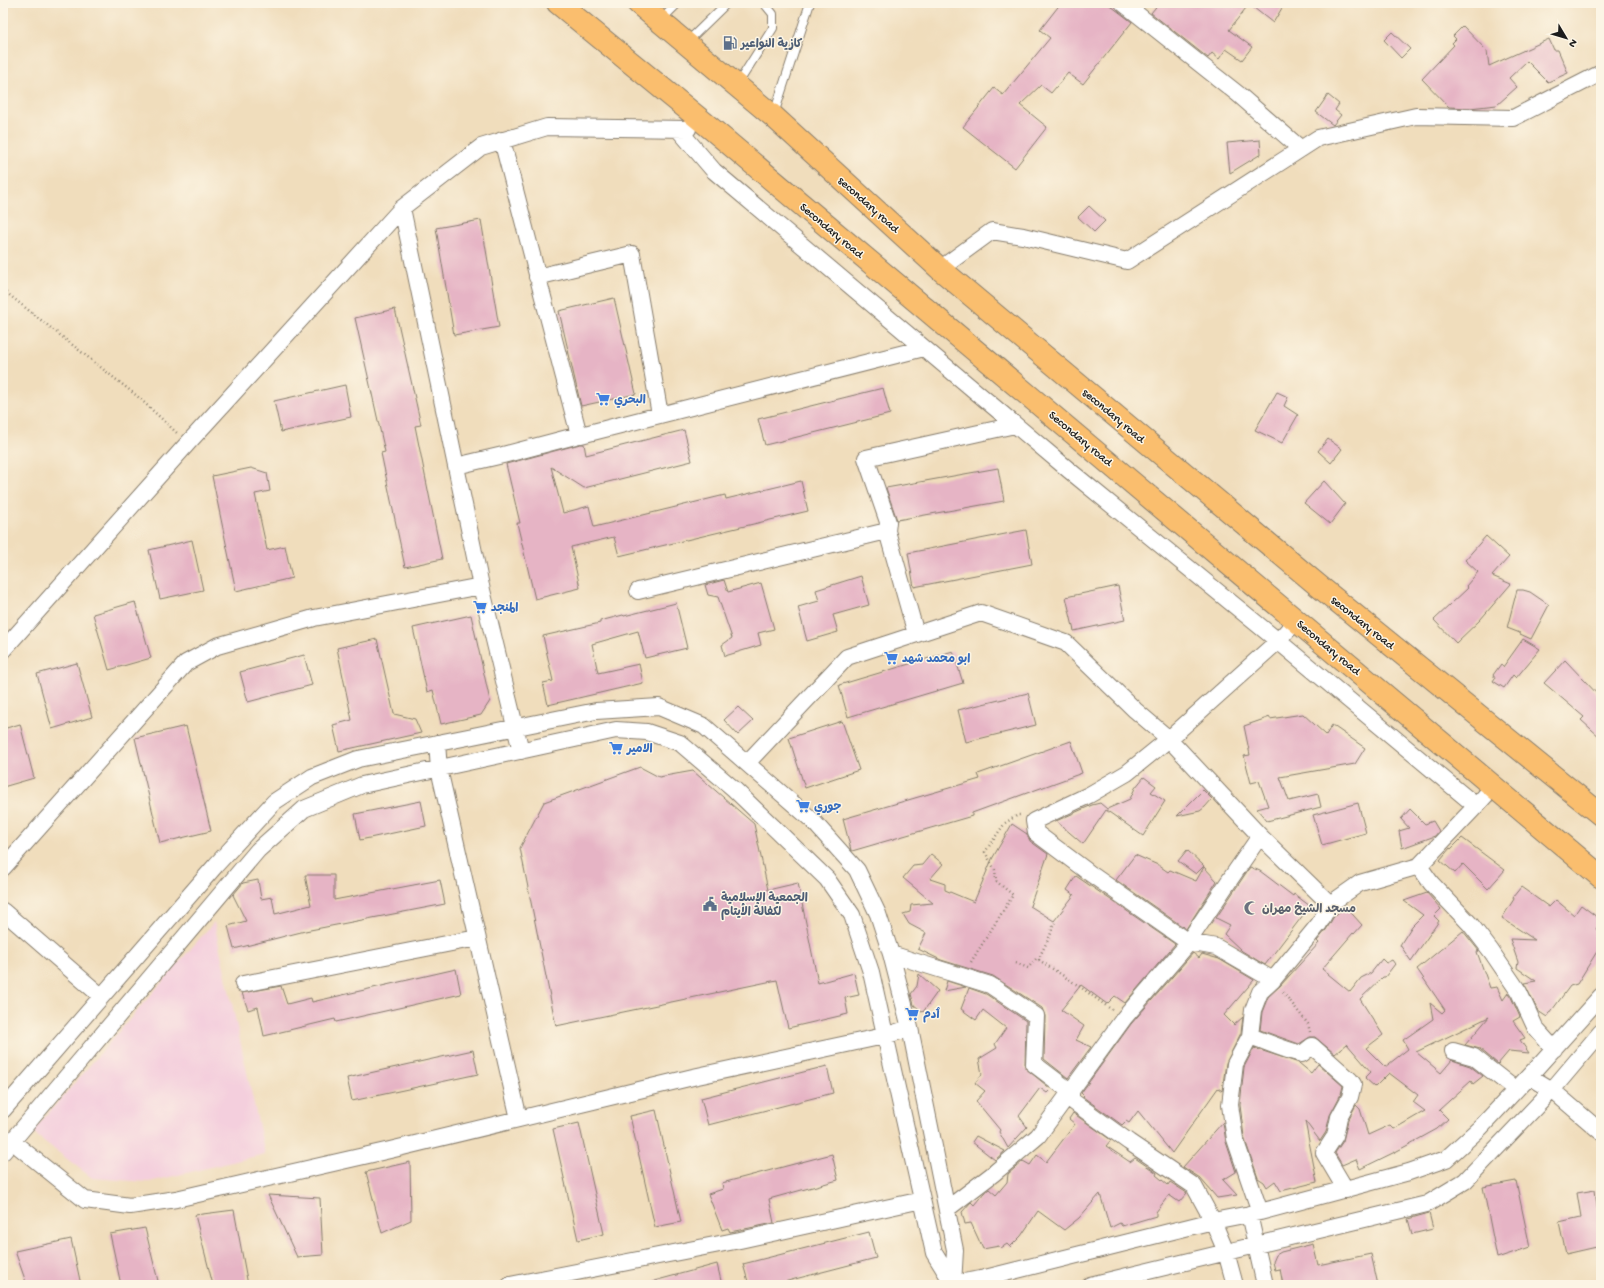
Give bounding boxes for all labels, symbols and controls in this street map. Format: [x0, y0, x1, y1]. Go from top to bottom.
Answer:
north arrow [1546, 18, 1586, 58]
fuel station icon: كازية النواعير [722, 35, 738, 51]
text: N [1565, 36, 1579, 49]
place label: كازية النواعير [740, 37, 803, 52]
street label: secondary road [834, 174, 902, 237]
street label: Secondary road [796, 201, 866, 263]
street label: secondary road [1079, 386, 1148, 447]
supermarket icon: البحري [595, 391, 611, 407]
place label: البحري [614, 394, 646, 408]
street label: Secondary road [1045, 409, 1115, 471]
street label: secondary road [1327, 594, 1397, 654]
supermarket icon: المنجد [472, 599, 488, 615]
place label: المنجد [491, 602, 518, 616]
street label: Secondary road [1293, 618, 1363, 680]
supermarket icon: ابو محمد شهد [883, 650, 899, 666]
place label: ابو محمد شهد [902, 653, 970, 667]
supermarket icon: الامير [608, 740, 624, 756]
place label: الامير [626, 743, 653, 757]
supermarket icon: جوري [795, 798, 811, 814]
place label: جوري [814, 801, 841, 815]
place label: الجمعية الإسلامية لكفالة الأيتام [721, 891, 808, 920]
public building icon: الجمعية الإسلامية لكفالة الأيتام [702, 896, 718, 912]
mosque icon: مسجد الشيخ مهران [1243, 900, 1259, 916]
place label: مسجد الشيخ مهران [1262, 902, 1356, 917]
supermarket icon: ٱدم [904, 1006, 920, 1022]
place label: ٱدم [923, 1007, 940, 1023]

